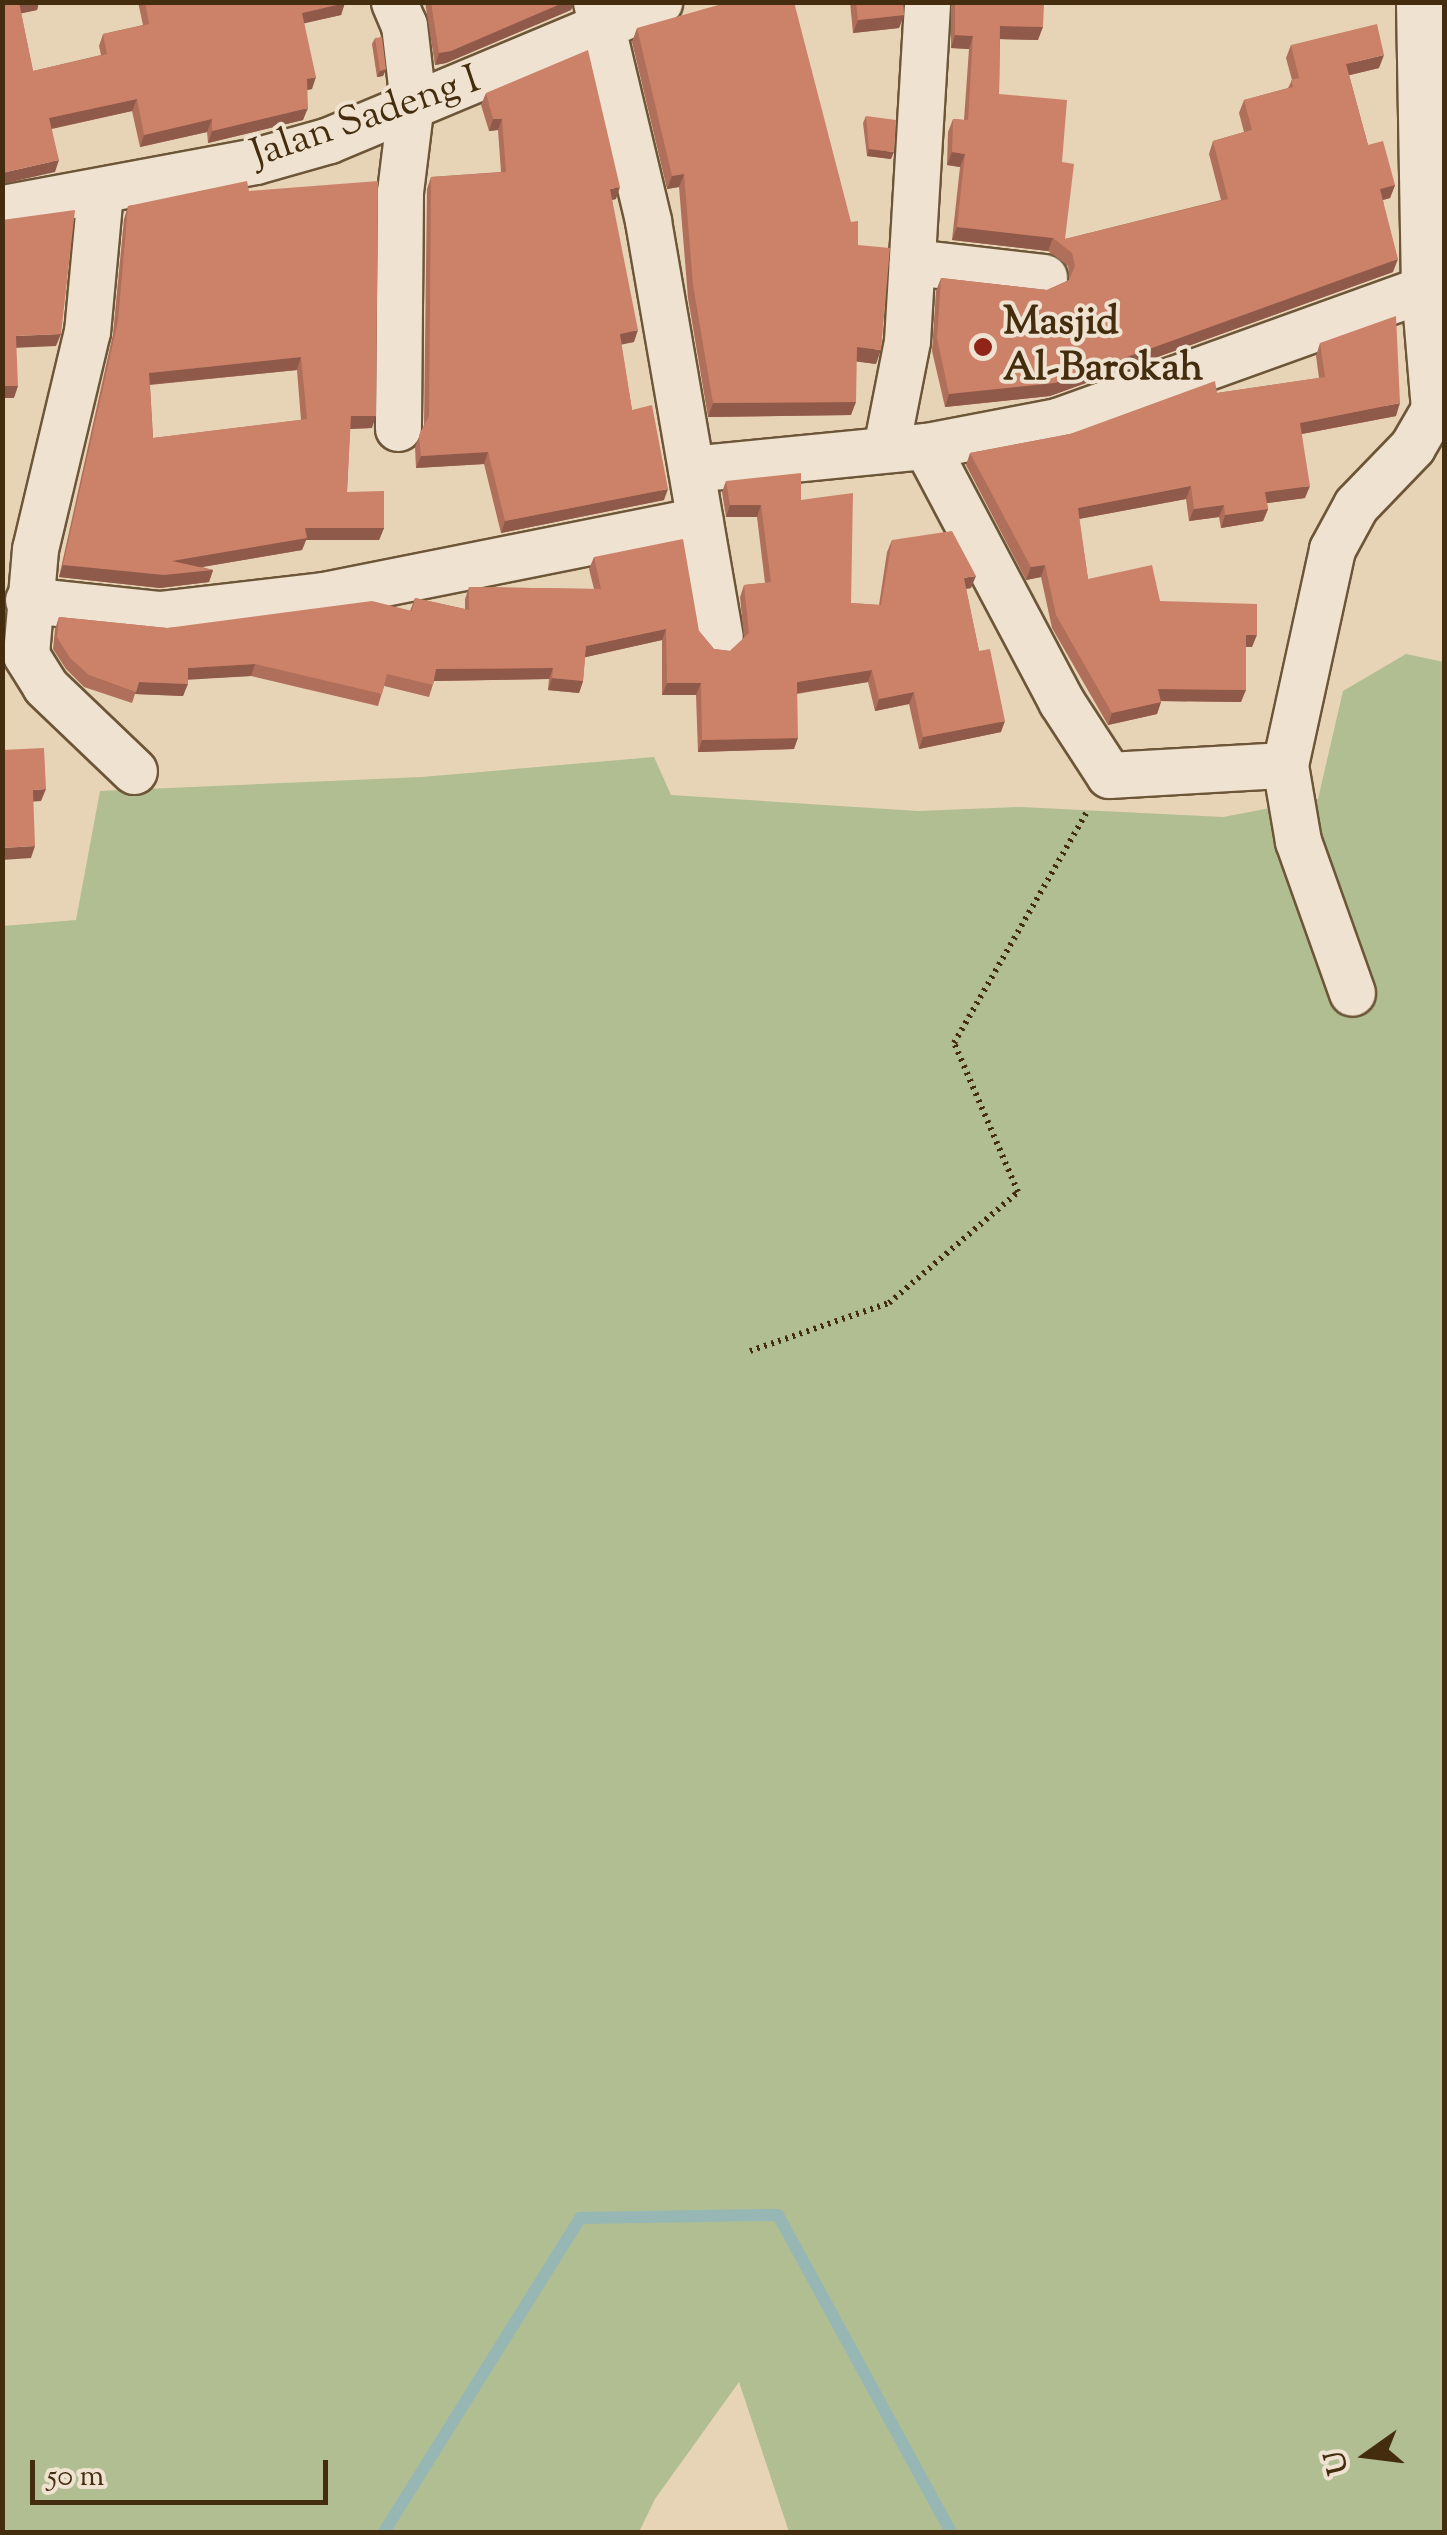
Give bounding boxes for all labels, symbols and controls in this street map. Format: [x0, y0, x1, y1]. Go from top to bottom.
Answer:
street label: Jalan Sadeng I [245, 57, 487, 181]
place label: Masjid Al-Barokah [1003, 300, 1203, 394]
marker: Masjid Al-Barokah [972, 336, 994, 358]
north arrow [1317, 2405, 1417, 2505]
scale bar [35, 2440, 332, 2502]
text: U [1316, 2446, 1360, 2478]
text: 50 m [47, 2456, 104, 2499]

